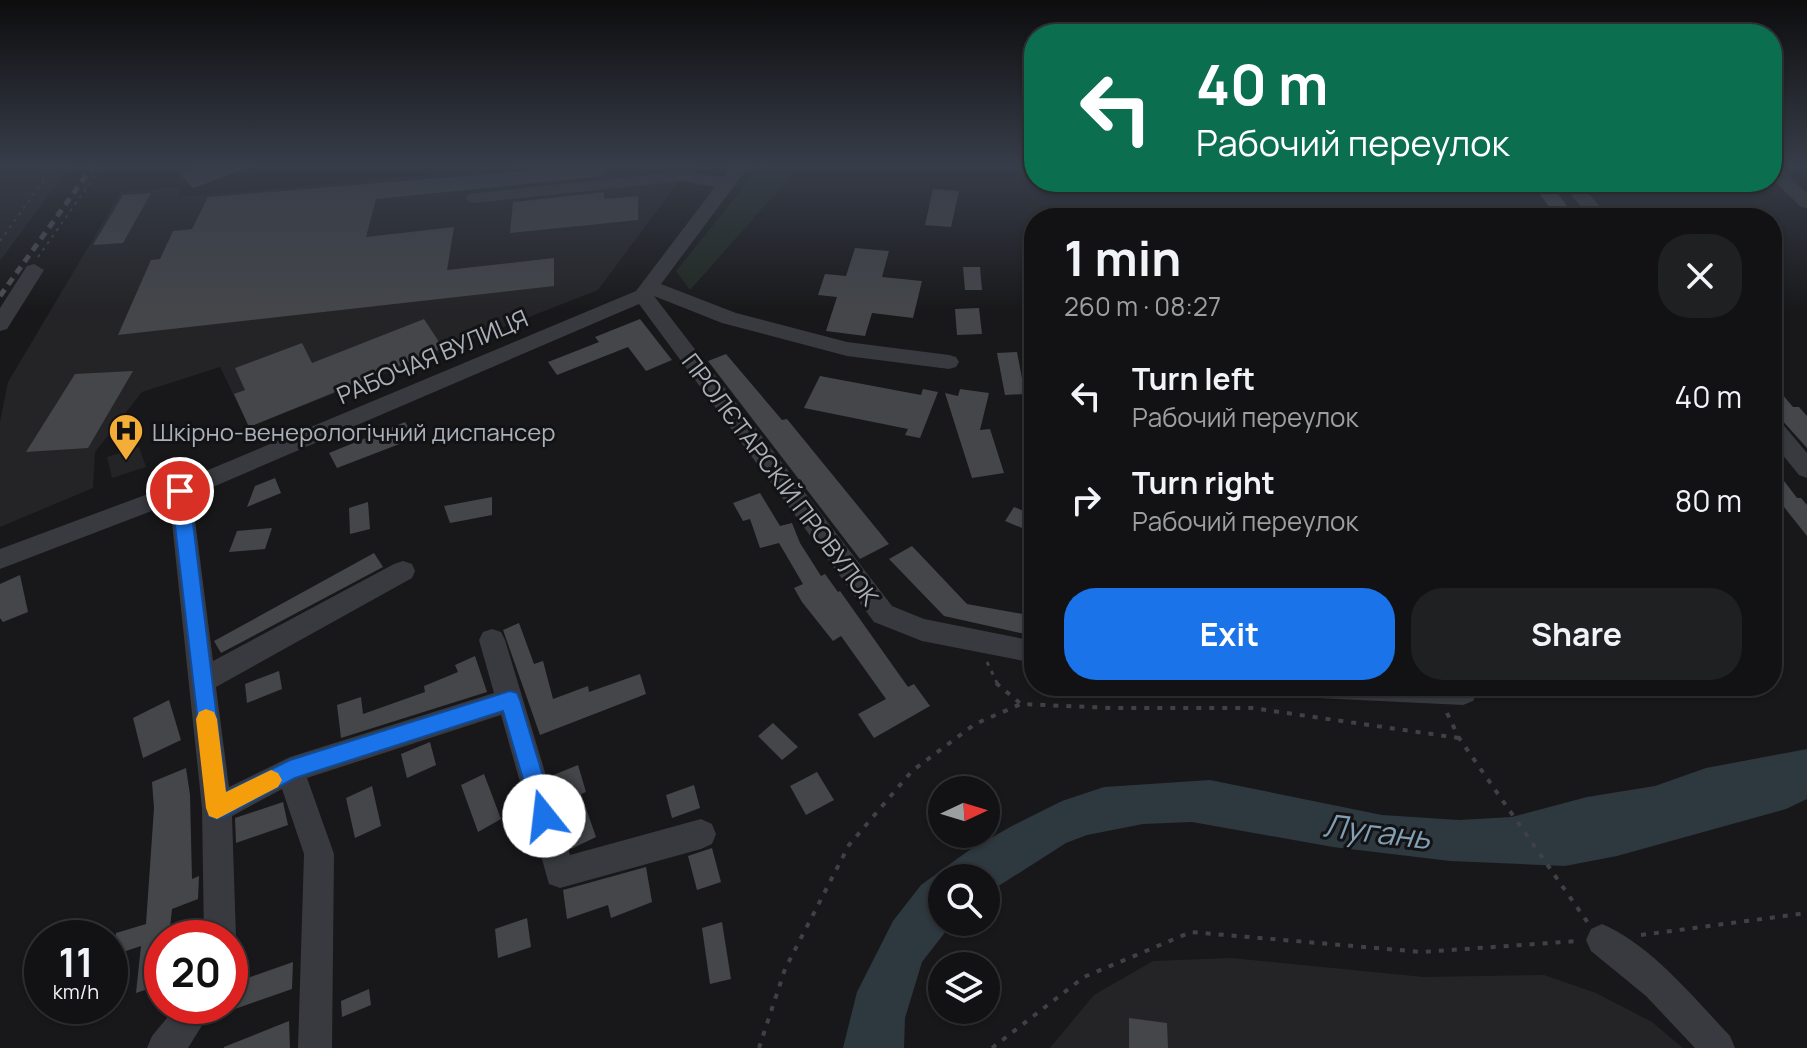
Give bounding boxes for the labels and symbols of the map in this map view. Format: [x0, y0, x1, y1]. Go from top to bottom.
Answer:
street label: РАБОЧАЯ ВУЛИЦЯ [331, 301, 533, 411]
street label: ПРОЛЄТАРСКІЙ ПРОВУЛОК [675, 346, 887, 612]
hospital icon: Шкірно-венерологічний диспансер [107, 412, 145, 462]
place label: Шкірно-венерологічний диспансер [152, 415, 556, 448]
pin [146, 457, 214, 525]
position arrow [502, 774, 586, 858]
north arrow [928, 776, 1000, 848]
water label: Лугань [1321, 803, 1434, 859]
speed limit sign: 20 [144, 920, 248, 1024]

